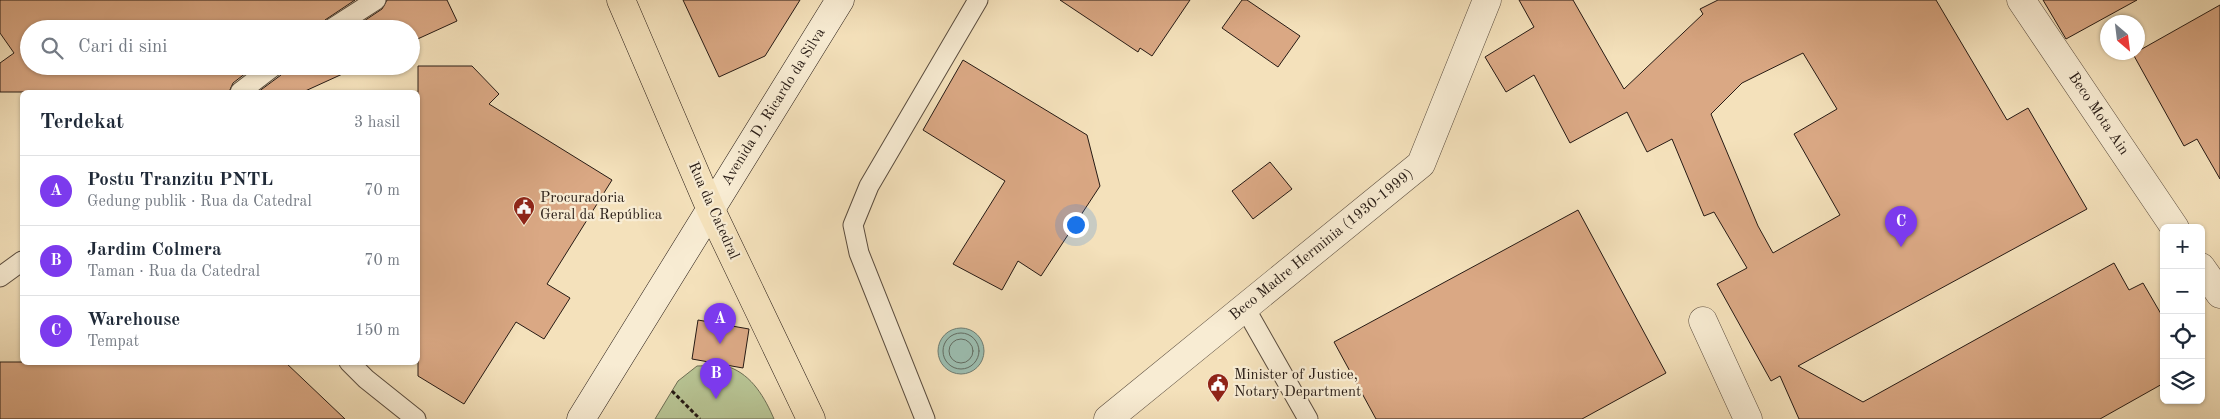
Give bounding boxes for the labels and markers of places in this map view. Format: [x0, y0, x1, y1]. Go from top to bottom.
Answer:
place label: Procuradoria Geral da República [540, 191, 663, 223]
public building icon: Procuradoria Geral da República [512, 195, 536, 226]
pin: C [1885, 206, 1917, 247]
pin: A [704, 303, 736, 344]
pin: B [700, 358, 732, 399]
place label: Minister of Justice, Notary Department [1234, 368, 1361, 400]
public building icon: Minister of Justice, Notary Department [1206, 372, 1230, 403]

